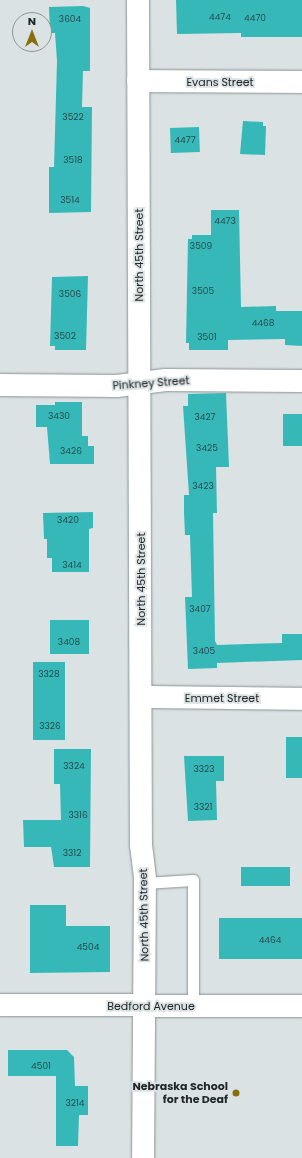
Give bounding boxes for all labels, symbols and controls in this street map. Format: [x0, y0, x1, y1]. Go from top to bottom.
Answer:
north arrow [12, 12, 52, 52]
house number: 4474 [209, 12, 231, 22]
text: N [28, 13, 36, 29]
house number: 4470 [244, 13, 266, 23]
house number: 3604 [59, 14, 81, 24]
street label: Evans Street [186, 75, 254, 89]
house number: 3522 [62, 112, 84, 122]
house number: 4477 [174, 135, 196, 145]
house number: 3518 [63, 155, 83, 165]
house number: 3514 [60, 195, 80, 205]
street label: North 45th Street [132, 209, 146, 301]
house number: 4473 [214, 216, 236, 226]
house number: 3509 [190, 241, 212, 251]
house number: 3505 [192, 286, 214, 296]
house number: 3506 [59, 289, 81, 299]
house number: 4468 [252, 318, 274, 328]
house number: 3502 [54, 331, 76, 341]
house number: 3501 [197, 332, 217, 342]
street label: Pinkney Street [112, 374, 190, 392]
house number: 3430 [48, 411, 70, 421]
house number: 3427 [194, 412, 216, 422]
house number: 3425 [196, 443, 218, 453]
house number: 3426 [60, 446, 82, 456]
house number: 3423 [192, 481, 214, 491]
house number: 3420 [57, 515, 79, 525]
street label: North 45th Street [134, 533, 148, 625]
house number: 3414 [62, 560, 82, 570]
house number: 3407 [189, 604, 211, 614]
house number: 3408 [58, 637, 80, 647]
house number: 3405 [193, 646, 215, 656]
house number: 3328 [38, 669, 60, 679]
street label: Emmet Street [185, 691, 259, 705]
house number: 3326 [39, 721, 61, 731]
house number: 3324 [63, 761, 85, 771]
house number: 3323 [193, 764, 215, 774]
house number: 3321 [194, 802, 212, 812]
house number: 3316 [68, 810, 88, 820]
house number: 3312 [63, 848, 81, 858]
street label: North 45th Street [137, 868, 151, 962]
house number: 4464 [259, 935, 281, 945]
house number: 4504 [77, 942, 99, 952]
street label: Bedford Avenue [107, 999, 195, 1013]
house number: 4501 [31, 1061, 51, 1071]
place label: Nebraska School for the Deaf [132, 1080, 228, 1106]
marker: Nebraska School for the Deaf [231, 1088, 241, 1098]
house number: 3214 [65, 1098, 85, 1108]

